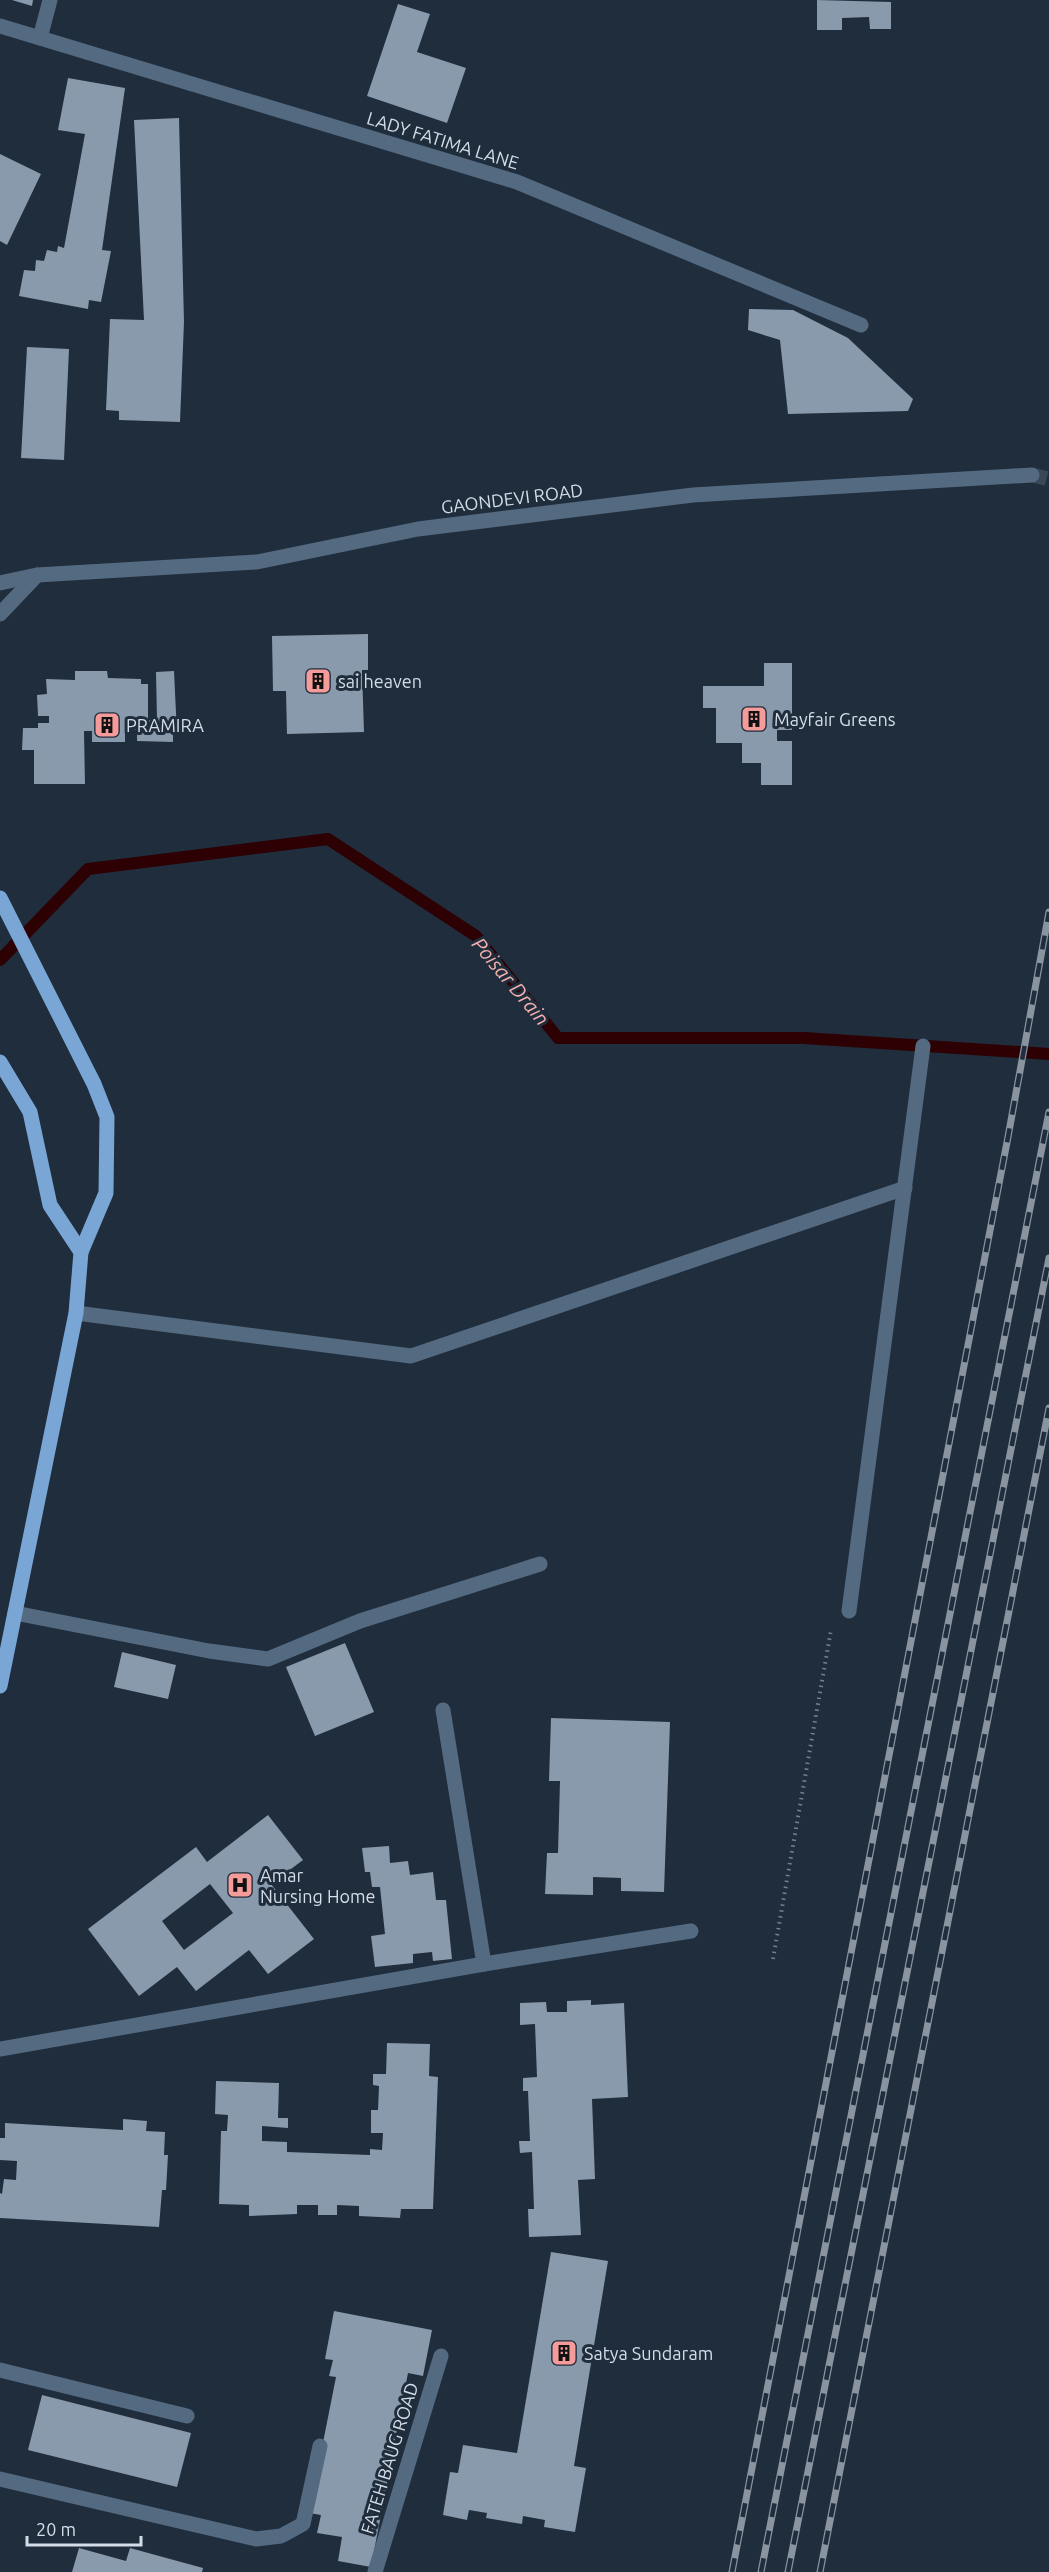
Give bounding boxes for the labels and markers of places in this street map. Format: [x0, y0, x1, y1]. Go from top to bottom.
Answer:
building icon: sai heaven [303, 666, 333, 696]
place label: sai heaven [338, 671, 422, 691]
building icon: Mayfair Greens [739, 704, 769, 734]
place label: Mayfair Greens [774, 709, 896, 729]
building icon: PRAMIRA [92, 710, 122, 740]
place label: PRAMIRA [126, 715, 204, 735]
place label: Amar Nursing Home [260, 1865, 375, 1906]
hospital icon: Amar Nursing Home [225, 1870, 255, 1900]
building icon: Satya Sundaram [549, 2338, 579, 2368]
place label: Satya Sundaram [584, 2343, 713, 2363]

